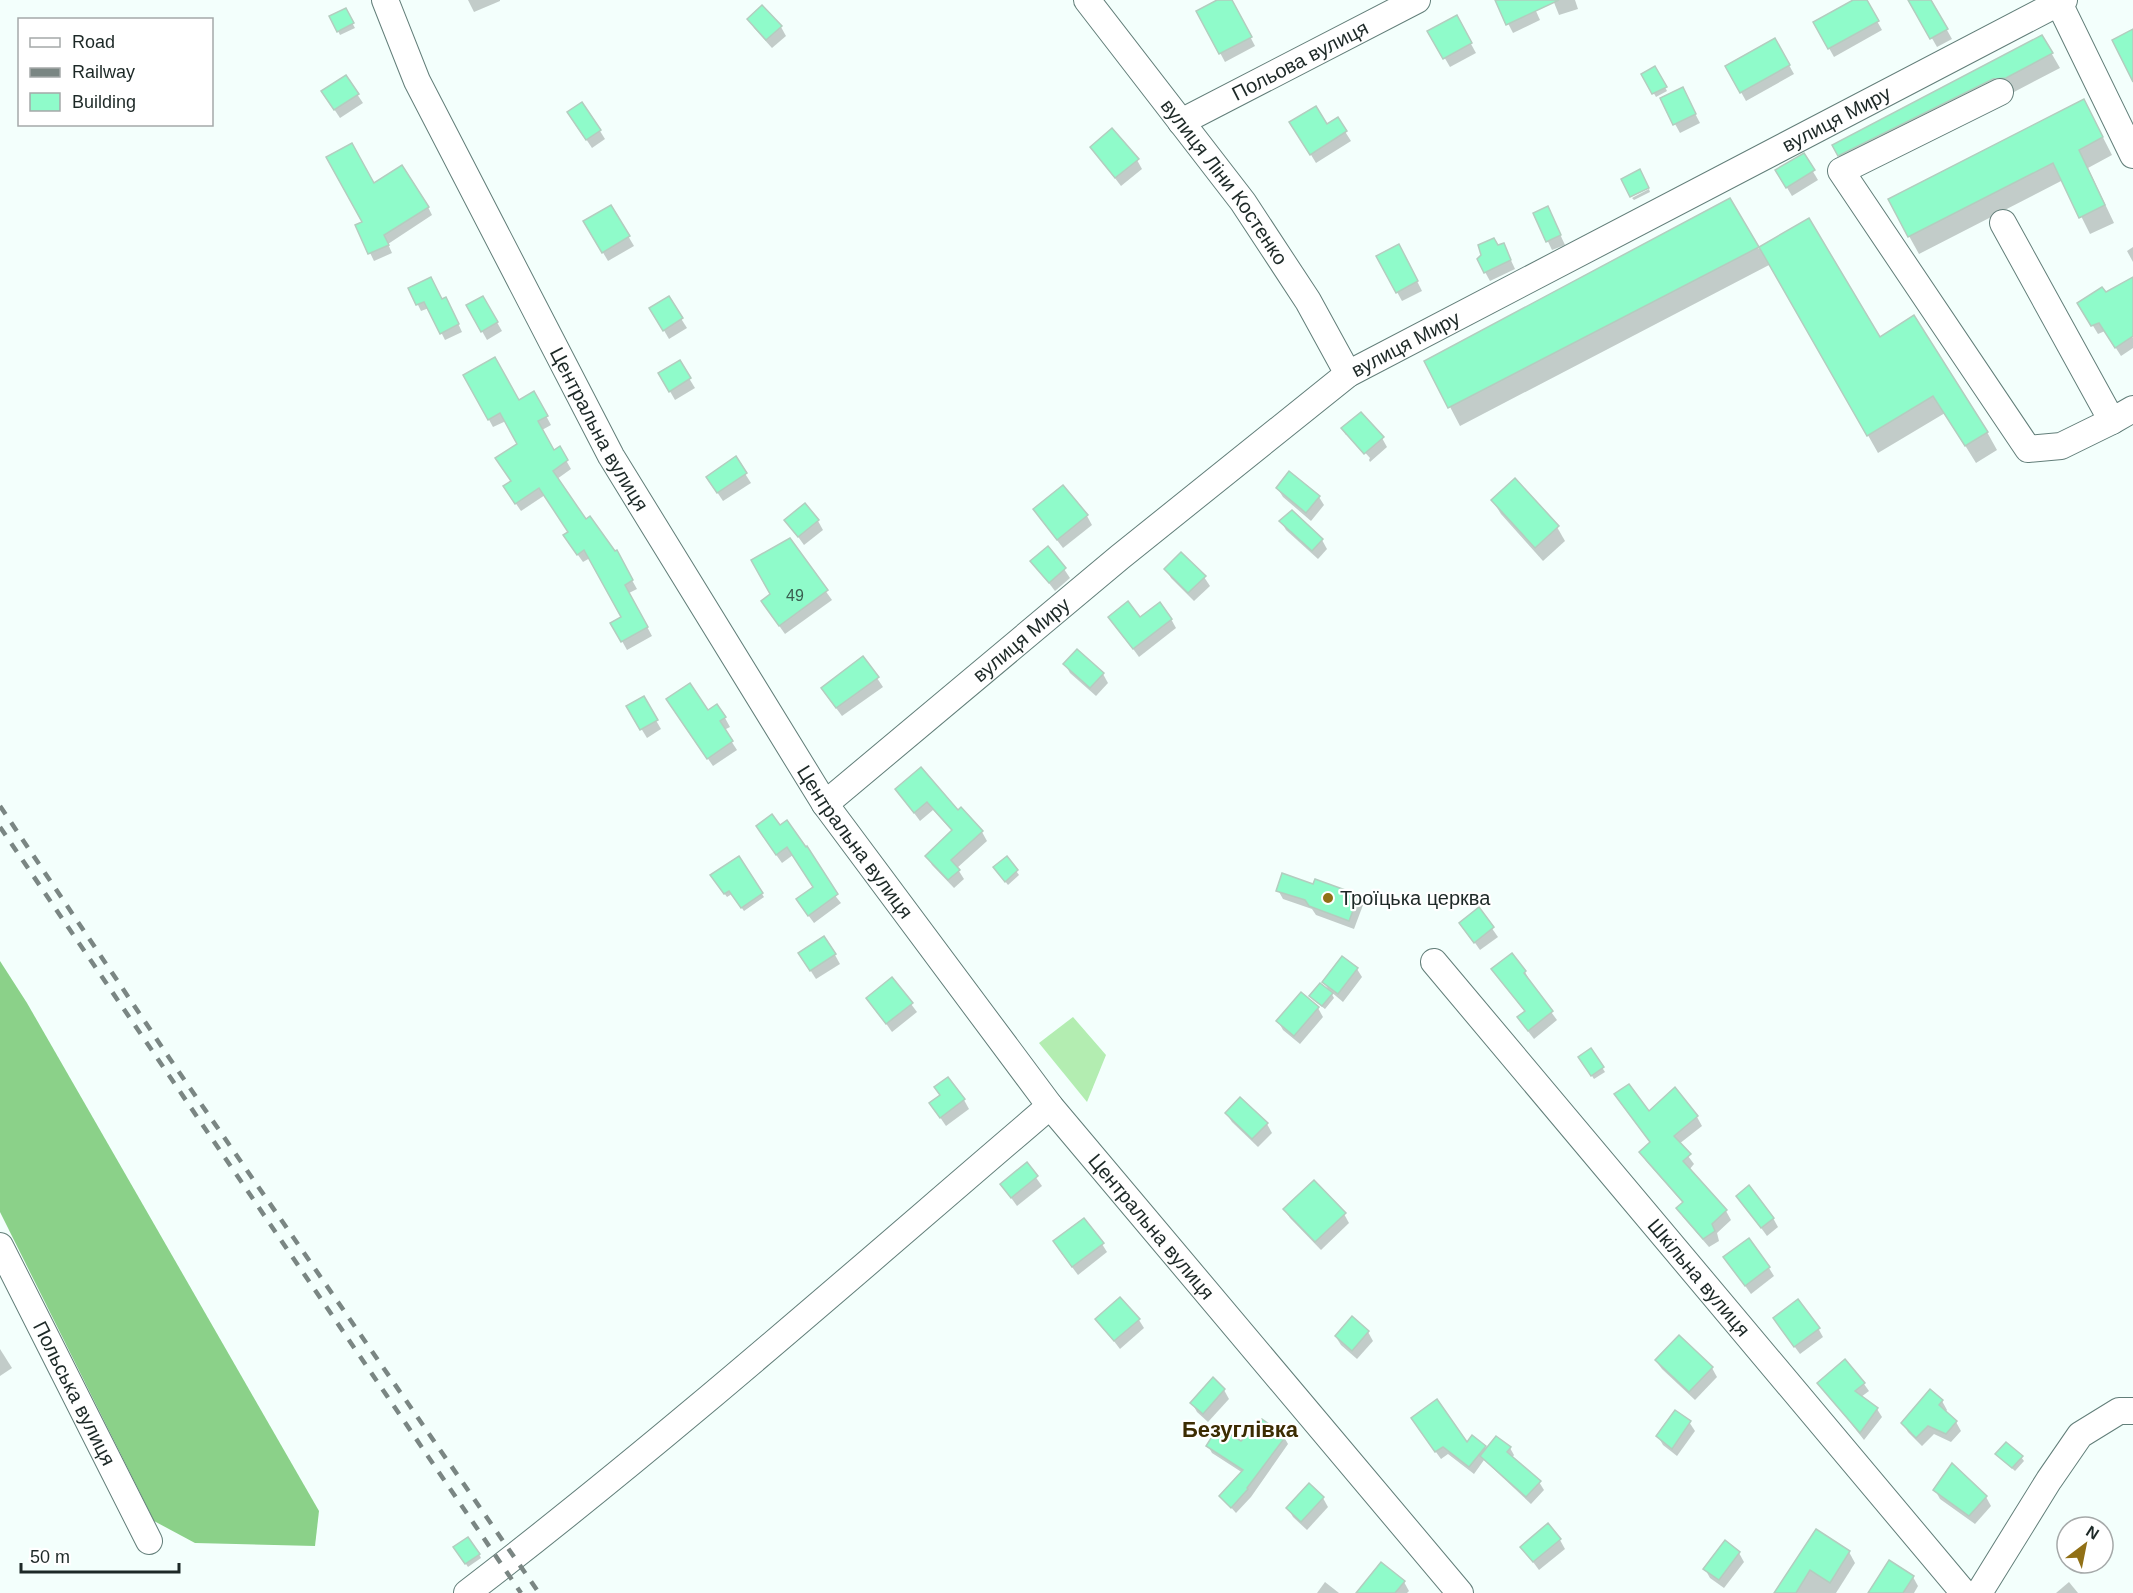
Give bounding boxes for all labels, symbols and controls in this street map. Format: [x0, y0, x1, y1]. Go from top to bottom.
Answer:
street label: Польова вулиця [1228, 16, 1372, 105]
legend [18, 18, 213, 126]
text: Road [72, 32, 115, 52]
text: Railway [72, 62, 135, 82]
street label: вулиця Миру [1778, 82, 1894, 156]
text: Building [72, 92, 136, 112]
street label: вулиця Ліни Костенко [1157, 95, 1292, 269]
street label: вулиця Миру [1348, 307, 1463, 381]
street label: Центральна вулиця [546, 344, 653, 515]
house number: 49 [786, 587, 804, 604]
street label: вулиця Миру [969, 593, 1074, 686]
street label: Центральна вулиця [793, 761, 917, 923]
place label: Троїцька церква [1340, 887, 1491, 909]
marker: Троїцька церква [1321, 891, 1335, 905]
street label: Центральна вулиця [1084, 1149, 1219, 1304]
street label: Шкільна вулиця [1644, 1214, 1754, 1341]
street label: Польська вулиця [29, 1318, 120, 1469]
district label: Безуглівка [1182, 1417, 1299, 1442]
north arrow [2055, 1515, 2115, 1575]
text: N [2083, 1522, 2102, 1543]
scale bar [21, 1536, 178, 1574]
text: 50 m [30, 1547, 70, 1567]

